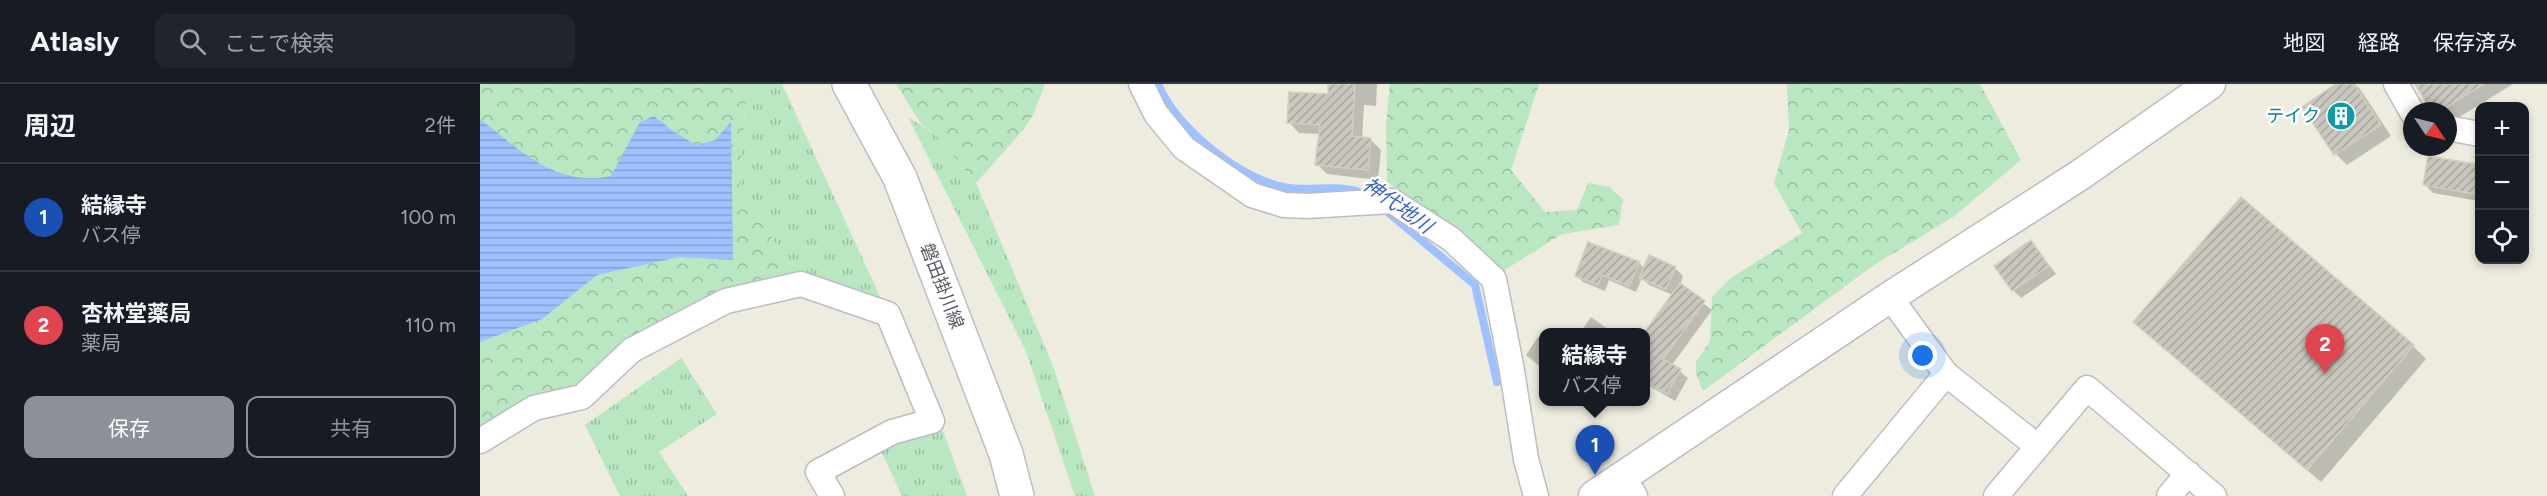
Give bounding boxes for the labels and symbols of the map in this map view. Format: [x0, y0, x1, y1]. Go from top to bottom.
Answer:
building icon: テイク [2325, 100, 2357, 132]
north arrow [2403, 102, 2457, 156]
place label: テイク [2266, 105, 2320, 127]
water label: 神代地川 [1359, 172, 1439, 239]
street label: 磐田掛川線 [916, 240, 968, 332]
pin: 2 [2306, 324, 2344, 374]
your location [1908, 341, 1937, 370]
pin: 1 [1576, 426, 1614, 475]

